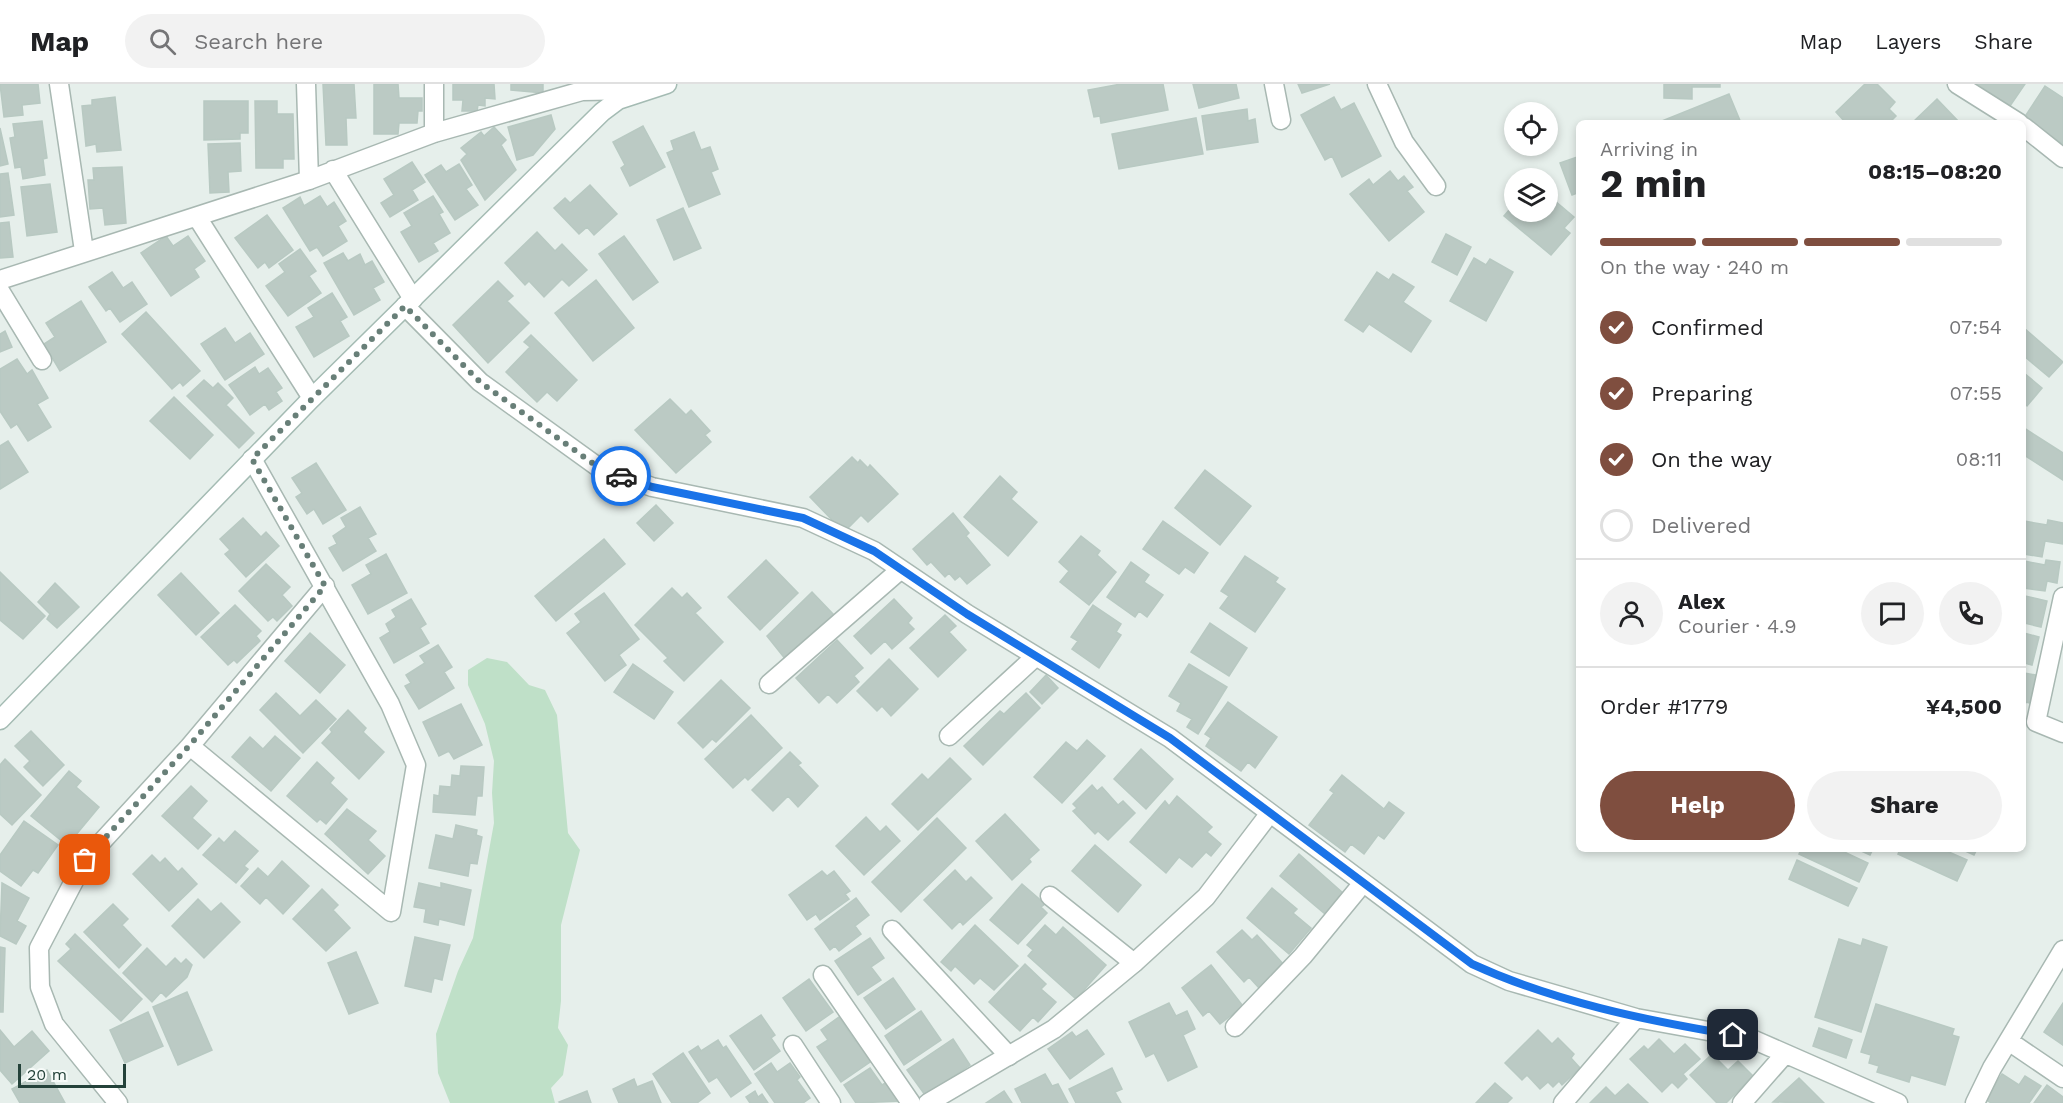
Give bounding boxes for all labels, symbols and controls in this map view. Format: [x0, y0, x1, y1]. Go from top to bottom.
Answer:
search box [125, 14, 545, 68]
text: Map [30, 25, 89, 58]
icon: search [146, 25, 179, 58]
text: Search here [194, 29, 323, 54]
text: Map [1799, 29, 1842, 54]
text: Layers [1875, 29, 1941, 54]
text: Share [1974, 29, 2033, 54]
map controls [1504, 102, 1558, 222]
button: locate [1504, 102, 1558, 156]
text: Arriving in [1600, 137, 1698, 161]
text: 08:15–08:20 [1868, 159, 2002, 184]
text: 2 min [1600, 161, 1707, 206]
button: layers [1504, 168, 1558, 222]
text: On the way · 240 m [1600, 255, 1789, 279]
icon: check [1600, 311, 1633, 344]
text: Confirmed [1651, 315, 1764, 340]
text: 07:54 [1949, 315, 2002, 339]
icon: check [1600, 377, 1633, 410]
text: Preparing [1651, 381, 1752, 406]
text: 07:55 [1950, 381, 2002, 405]
icon: check [1600, 443, 1633, 476]
courier [591, 446, 651, 506]
text: On the way [1651, 447, 1772, 472]
text: 08:11 [1956, 447, 2002, 471]
icon: car [605, 460, 638, 493]
text: Delivered [1651, 513, 1751, 538]
button: person [1600, 582, 1663, 645]
button: chat [1861, 582, 1924, 645]
button: phone [1939, 582, 2002, 645]
text: Alex [1678, 589, 1725, 614]
text: Courier · 4.9 [1678, 614, 1797, 638]
text: Order #1779 [1600, 694, 1728, 719]
text: ¥4,500 [1926, 694, 2002, 719]
button: Help [1600, 771, 1795, 840]
button: Share [1807, 771, 2002, 840]
pin [59, 834, 110, 885]
icon: bag [68, 843, 101, 876]
pin [1707, 1009, 1758, 1060]
icon: home [1716, 1018, 1749, 1051]
scale bar [18, 1061, 126, 1088]
text: 20 m [27, 1065, 67, 1084]

